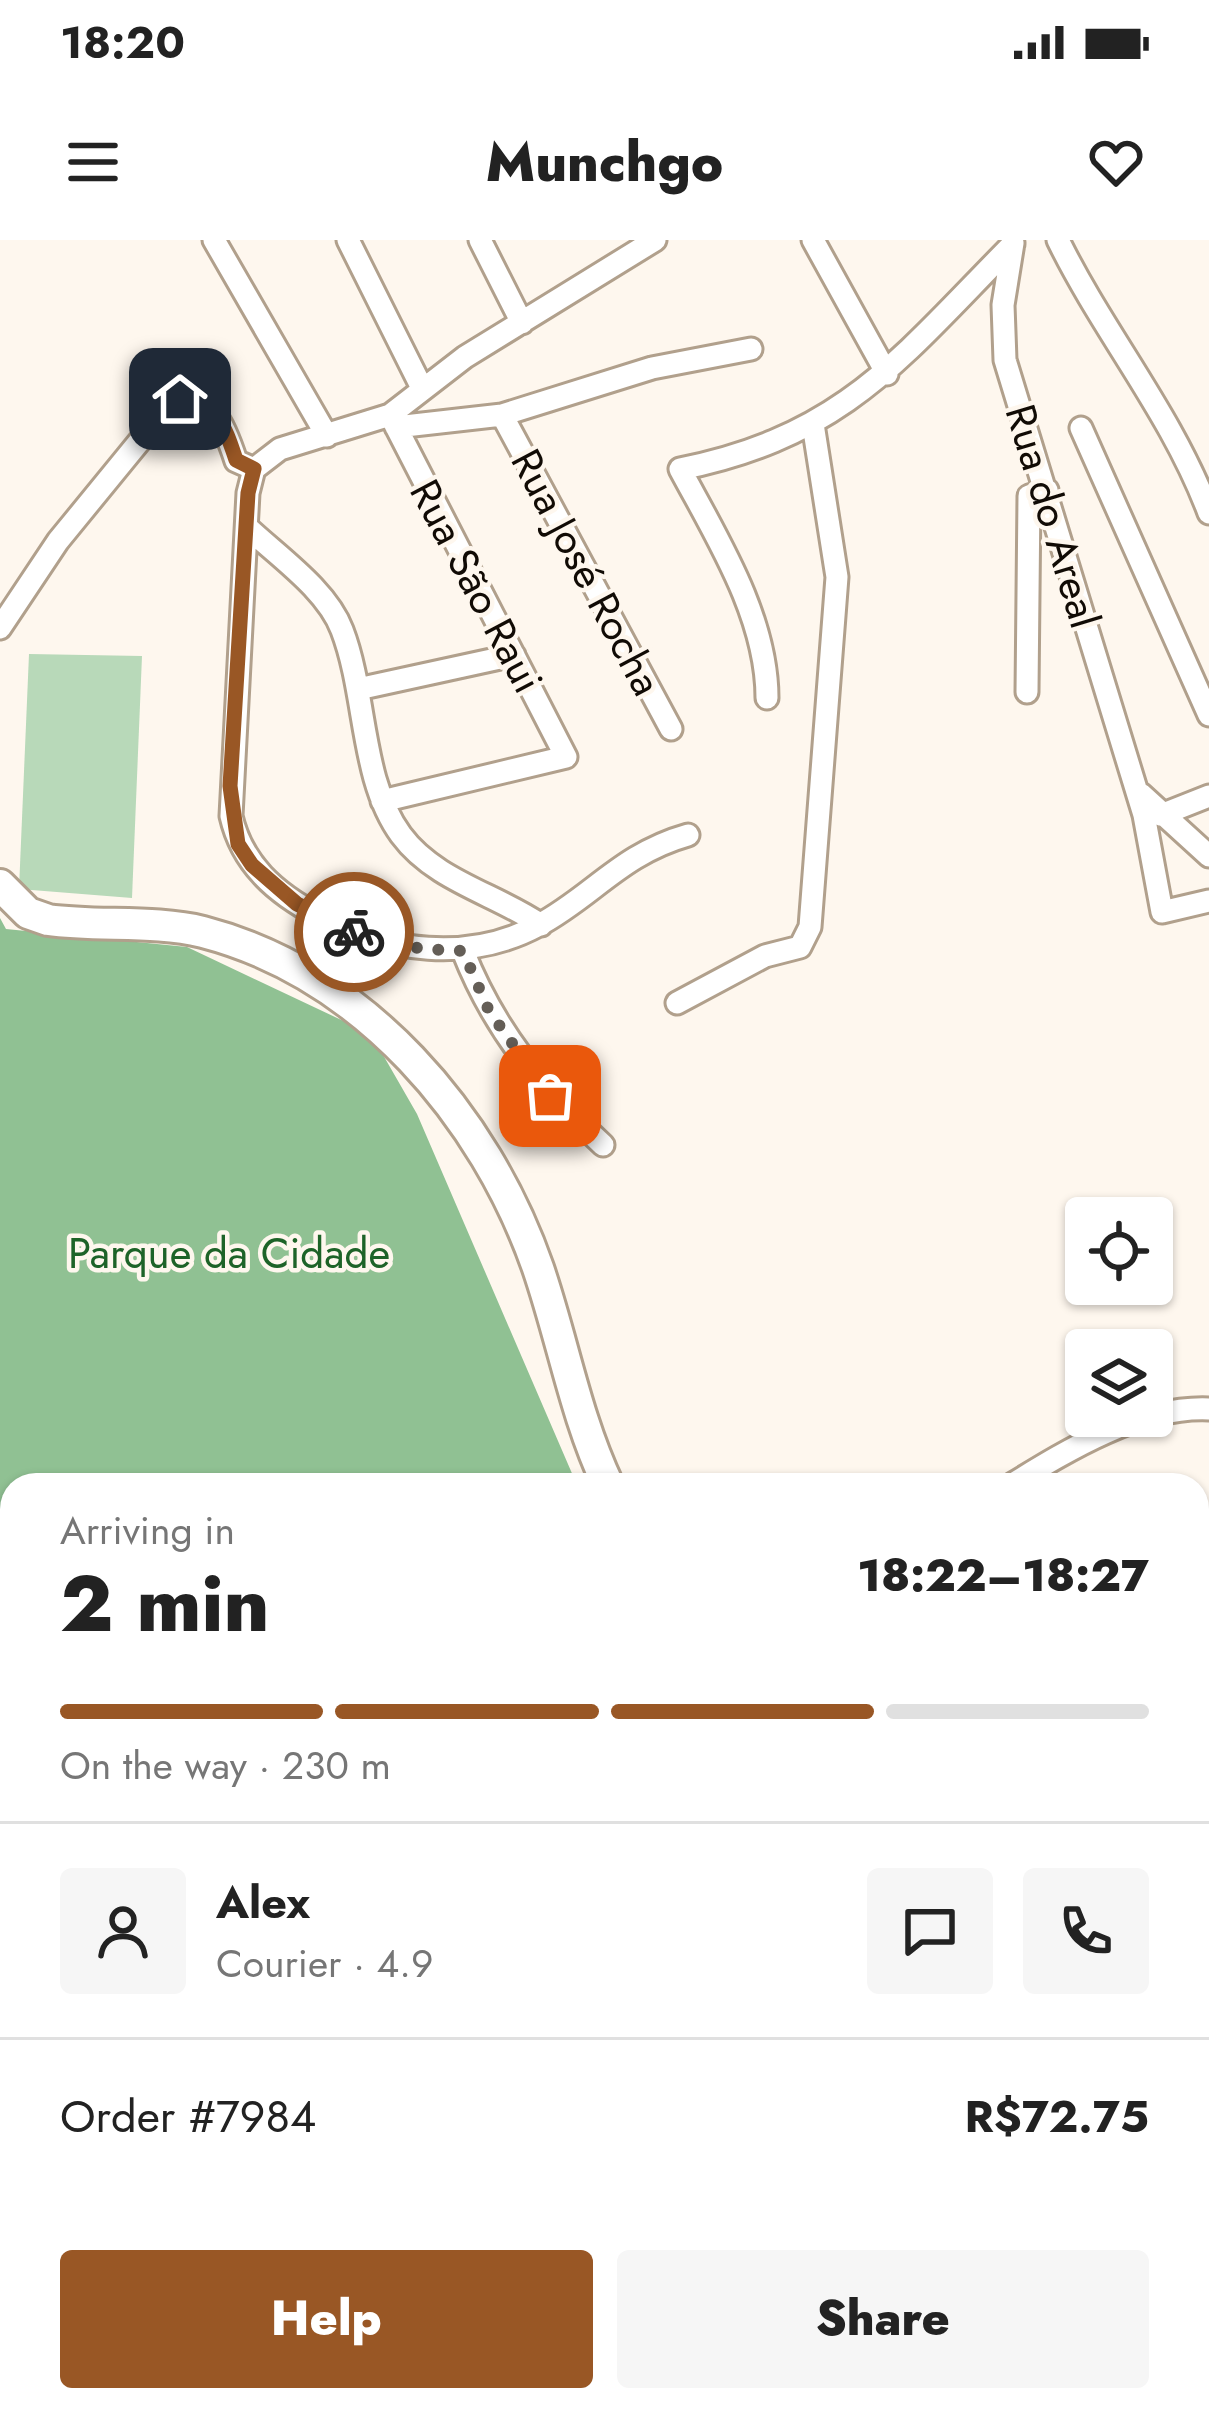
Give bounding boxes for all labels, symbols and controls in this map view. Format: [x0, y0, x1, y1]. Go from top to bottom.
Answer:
text: 18:20 [60, 10, 185, 75]
text: Munchgo [486, 123, 723, 201]
icon: menu [60, 129, 126, 195]
icon: heart [1083, 129, 1149, 195]
pin [129, 348, 231, 450]
icon: home [147, 366, 213, 432]
street label: Rua do Areal [990, 397, 1115, 635]
street label: Rua José Rocha [496, 438, 677, 706]
street label: Rua São Raui [395, 469, 558, 704]
courier [294, 872, 414, 992]
icon: bike [321, 899, 387, 965]
pin [499, 1045, 601, 1147]
icon: bag [517, 1063, 583, 1129]
map controls [1065, 1197, 1173, 1437]
button: locate [1065, 1197, 1173, 1305]
park label: Parque da Cidade [68, 1223, 390, 1284]
button: layers [1065, 1329, 1173, 1437]
text: Arriving in [60, 1502, 235, 1559]
text: 18:22–18:27 [857, 1543, 1149, 1608]
text: 2 min [60, 1548, 269, 1660]
text: On the way · 230 m [60, 1737, 391, 1794]
button: person [60, 1868, 186, 1994]
button: chat [867, 1868, 993, 1994]
button: phone [1023, 1868, 1149, 1994]
text: Alex [216, 1870, 310, 1935]
text: Courier · 4.9 [216, 1935, 433, 1992]
text: Order #7984 [60, 2084, 316, 2149]
text: R$72.75 [965, 2084, 1149, 2149]
button: Help [60, 2250, 593, 2388]
button: Share [617, 2250, 1149, 2388]

